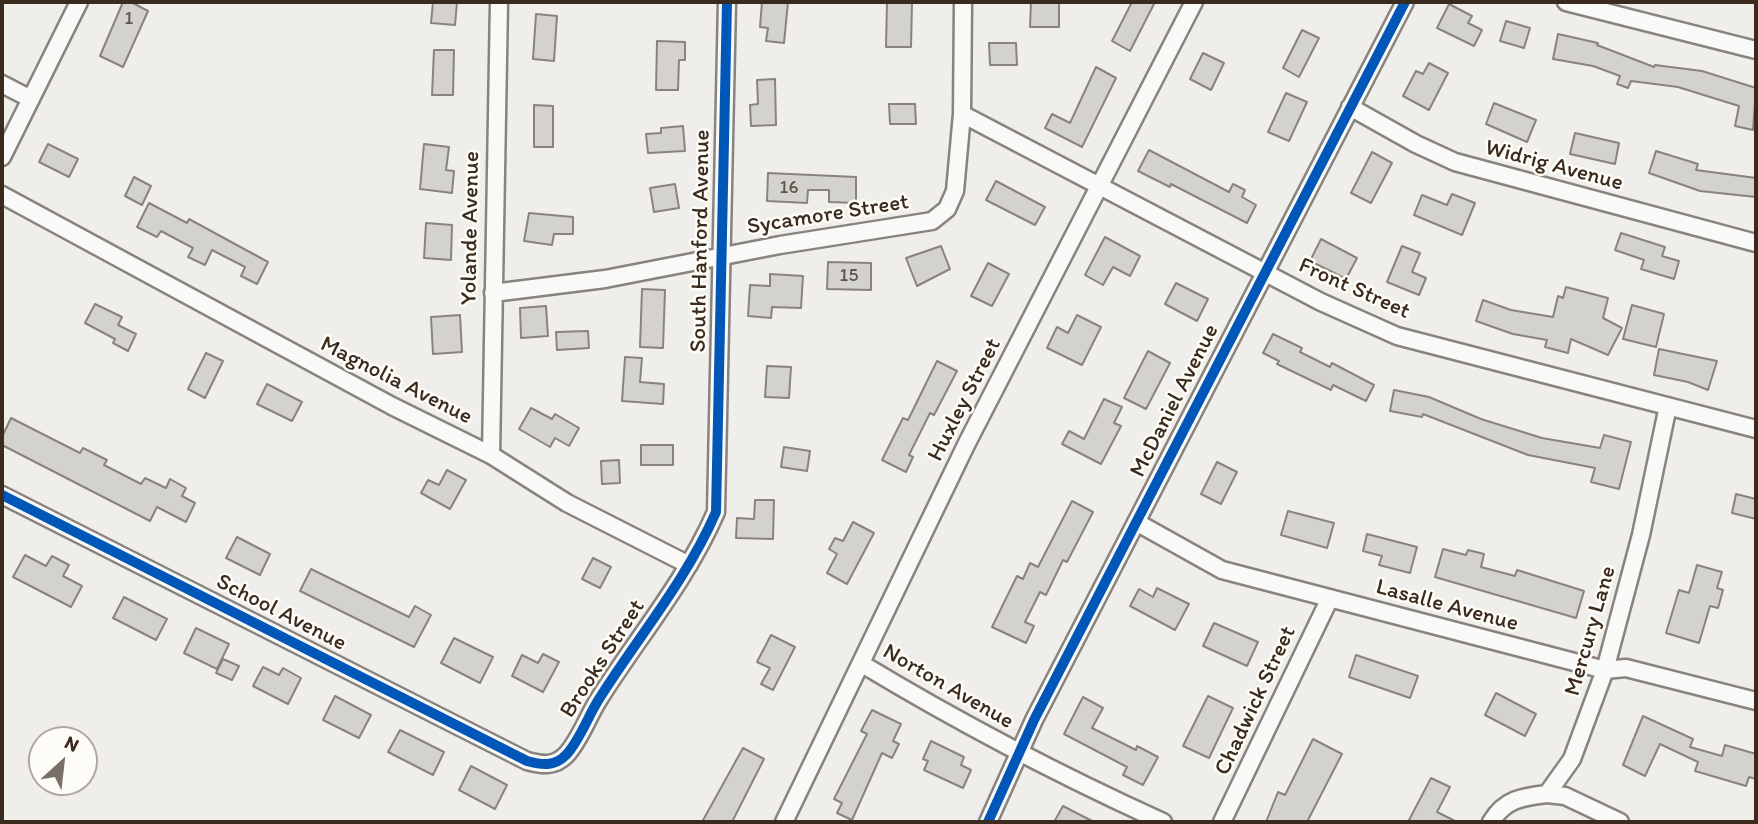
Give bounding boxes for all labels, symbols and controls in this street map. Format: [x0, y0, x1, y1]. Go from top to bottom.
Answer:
house number: 1 [125, 8, 133, 30]
street label: South Hanford Avenue [685, 129, 717, 353]
street label: Widrig Avenue [1482, 134, 1626, 198]
street label: Yolande Avenue [456, 151, 486, 305]
house number: 16 [780, 177, 798, 199]
street label: Sycamore Street [745, 189, 911, 241]
street label: Front Street [1294, 252, 1414, 326]
house number: 15 [840, 265, 858, 287]
street label: McDaniel Avenue [1125, 320, 1225, 482]
street label: Magnolia Avenue [315, 331, 477, 431]
street label: Huxley Street [922, 334, 1008, 466]
street label: Mercury Lane [1559, 563, 1623, 699]
street label: School Avenue [211, 568, 351, 658]
street label: Lasalle Avenue [1373, 574, 1521, 638]
street label: Brooks Street [555, 595, 651, 723]
street label: Chadwick Street [1209, 622, 1303, 780]
street label: Norton Avenue [878, 638, 1018, 736]
north arrow [28, 726, 98, 796]
text: N [61, 730, 83, 757]

